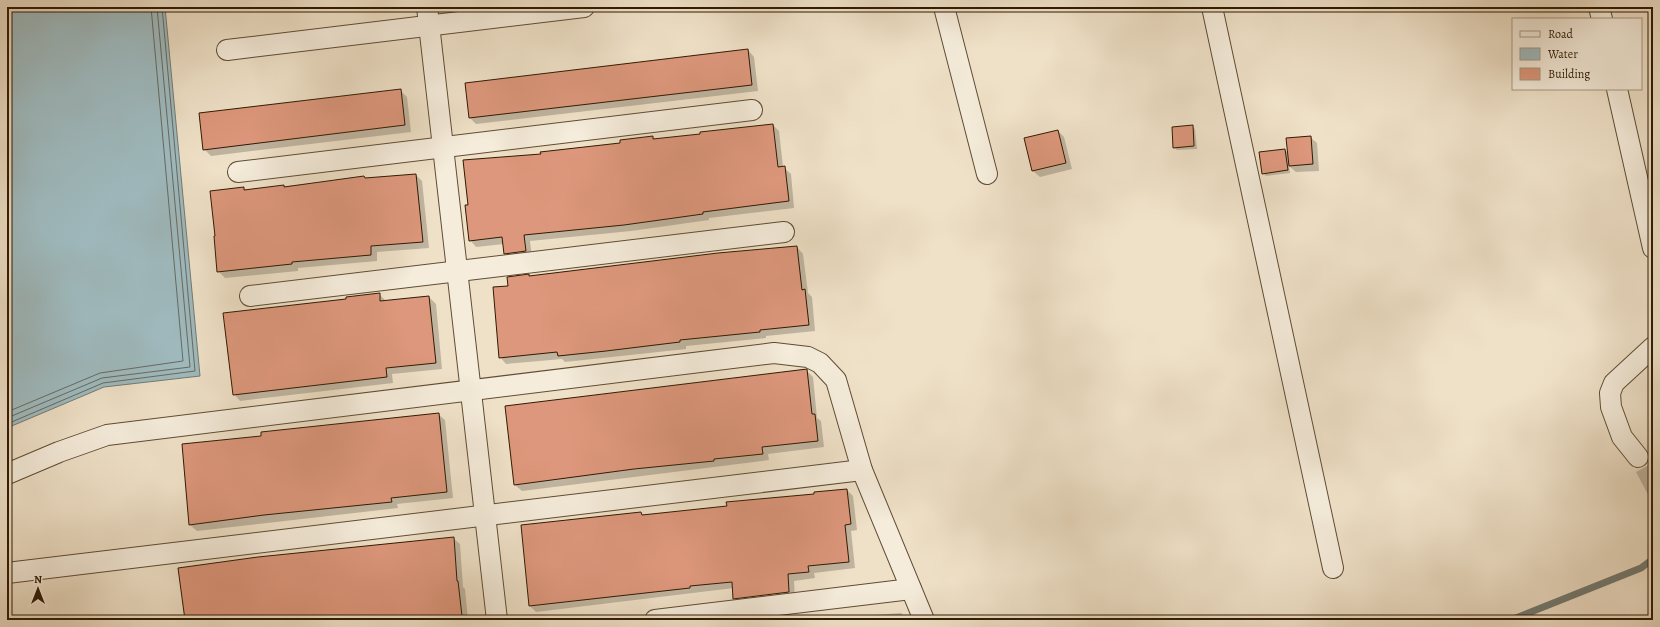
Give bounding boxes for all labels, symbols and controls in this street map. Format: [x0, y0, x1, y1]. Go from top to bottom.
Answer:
legend [1512, 18, 1642, 90]
text: Road [1548, 26, 1574, 42]
text: Water [1547, 46, 1578, 62]
text: Building [1548, 66, 1590, 82]
north arrow [18, 569, 58, 609]
text: N [34, 572, 42, 587]

